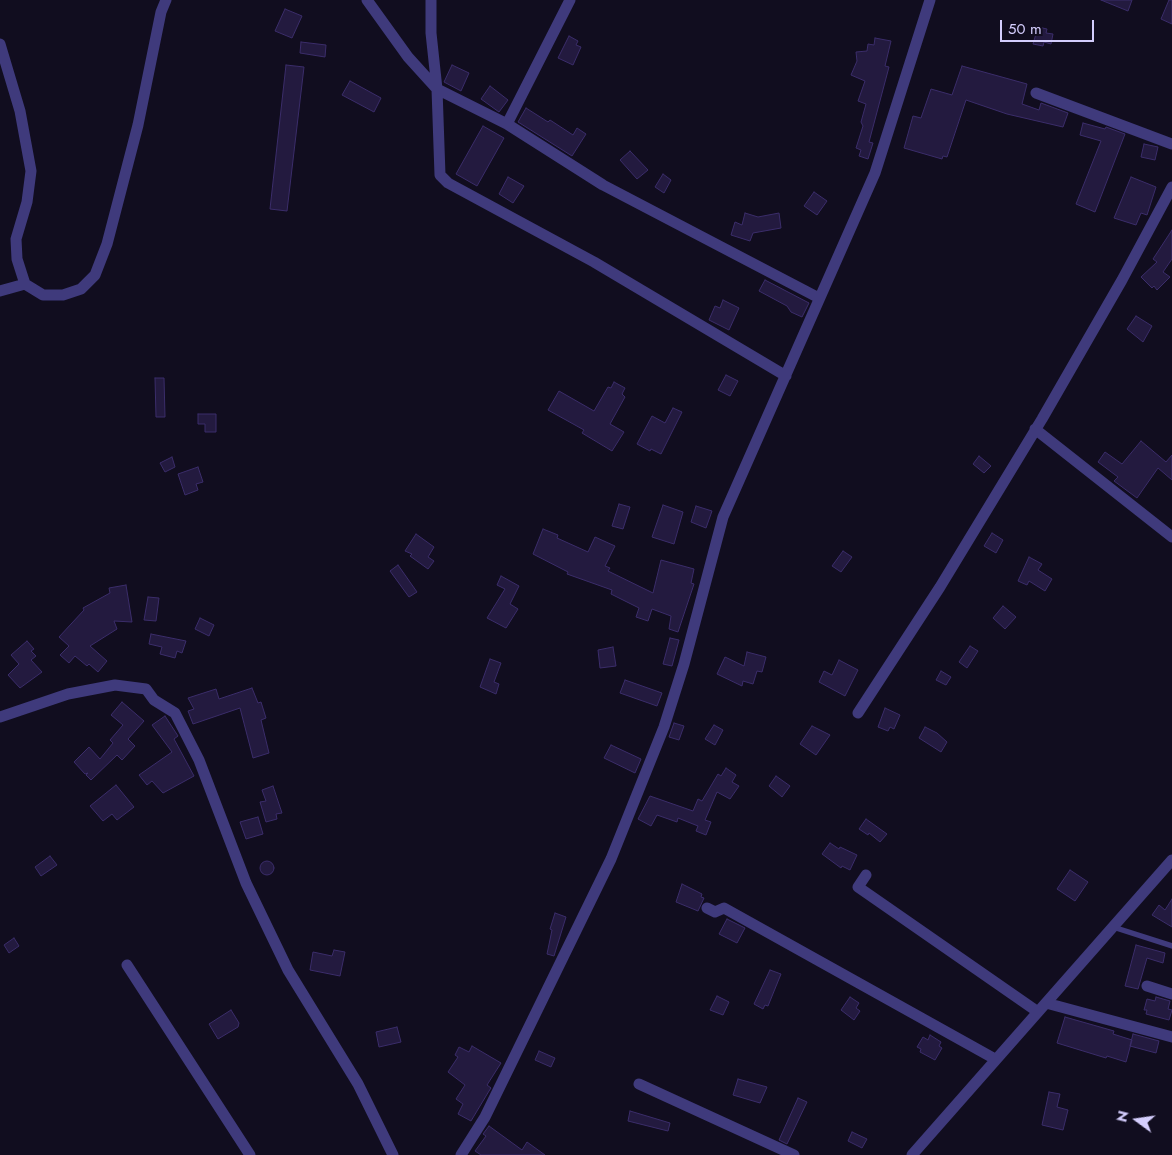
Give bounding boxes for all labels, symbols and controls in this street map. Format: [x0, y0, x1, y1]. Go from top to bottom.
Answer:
scale bar [1002, 10, 1096, 42]
text: 50 m [1008, 18, 1042, 40]
north arrow [1112, 1095, 1162, 1145]
text: N [1111, 1109, 1133, 1124]

